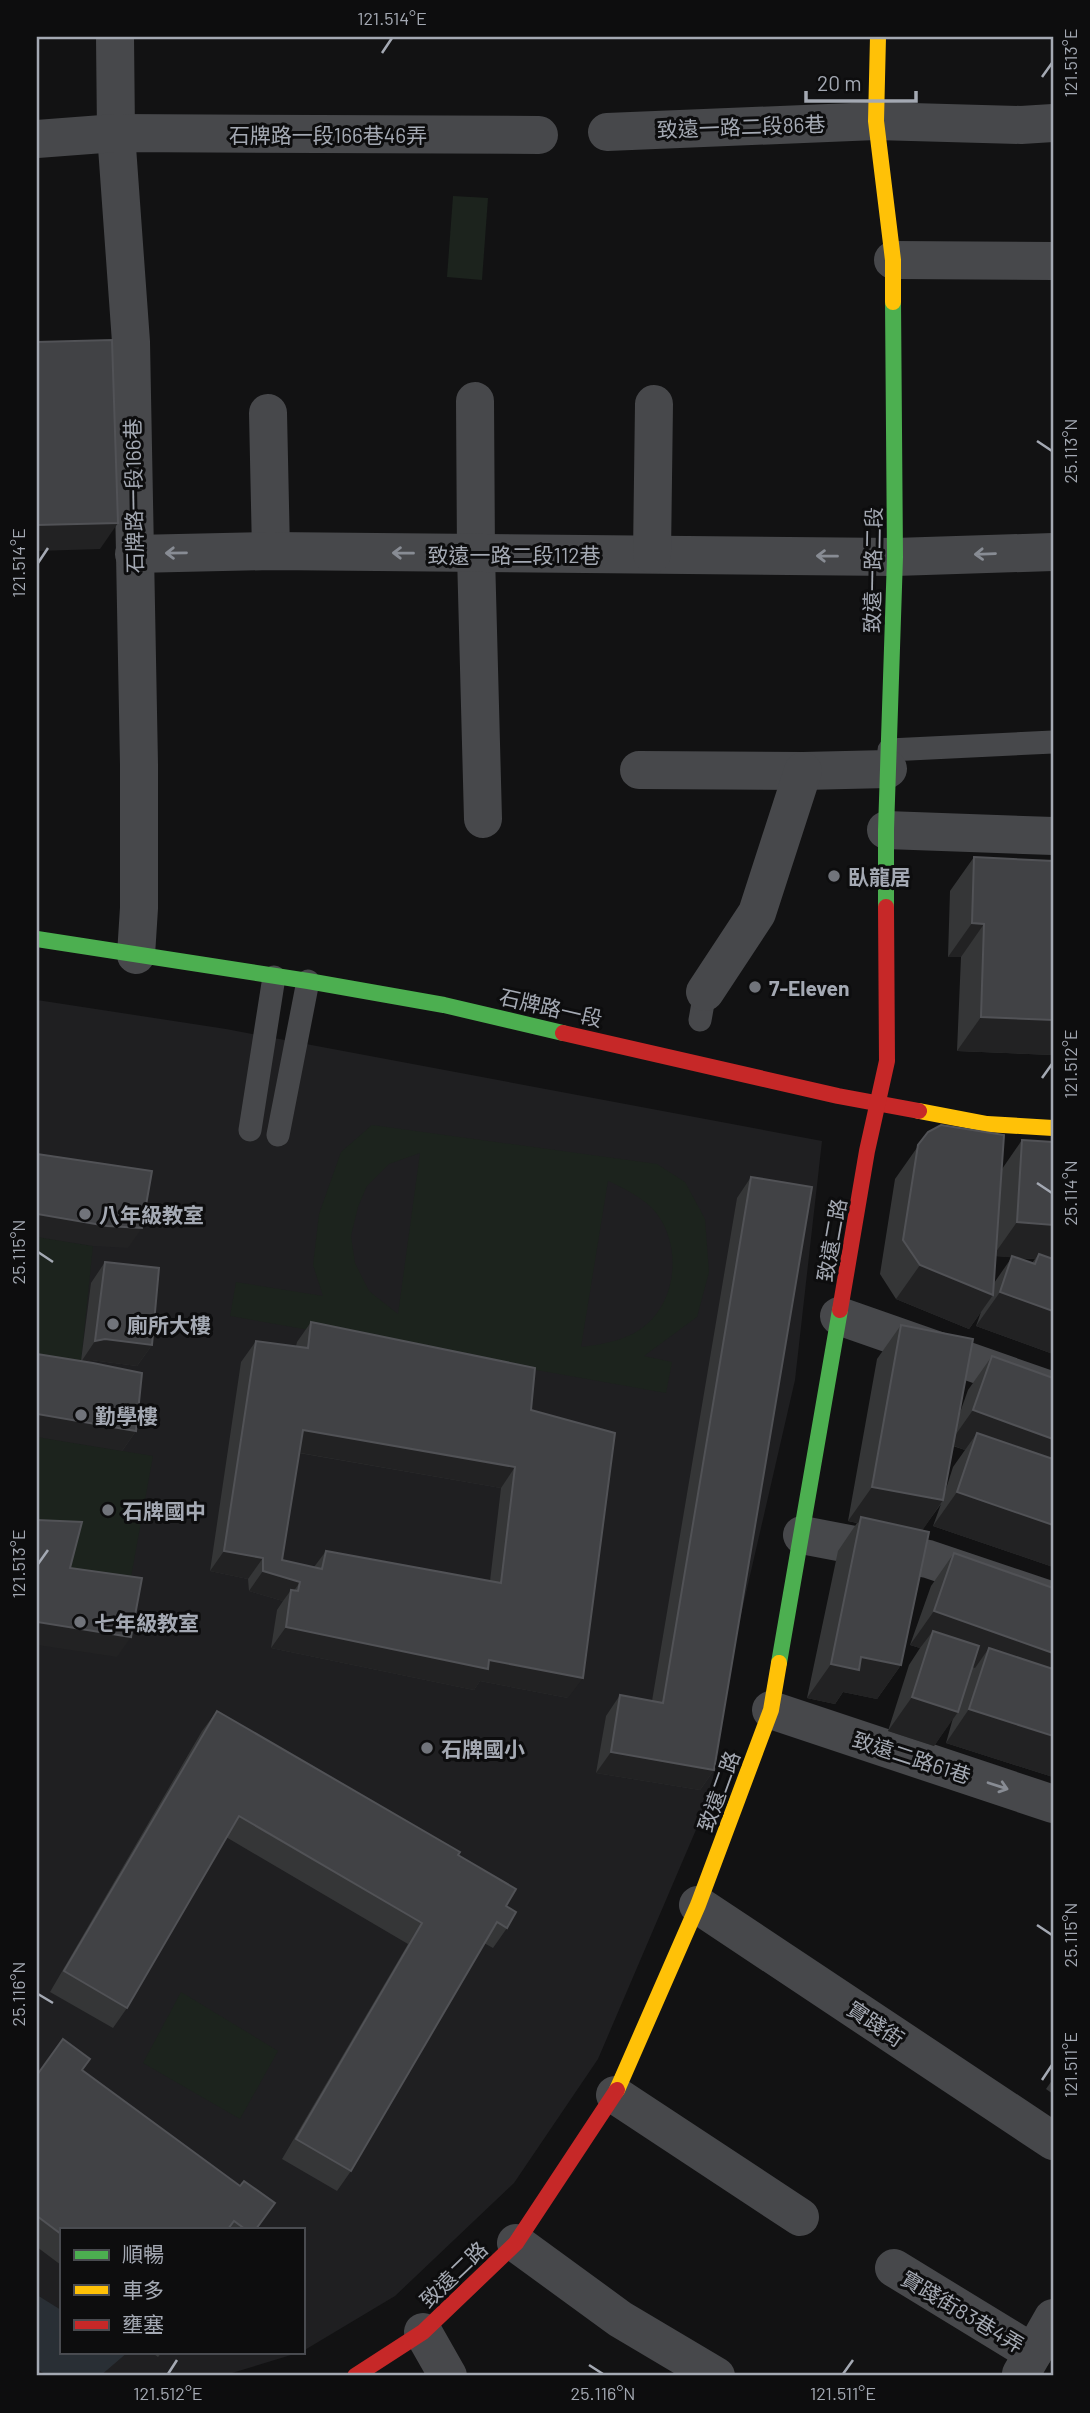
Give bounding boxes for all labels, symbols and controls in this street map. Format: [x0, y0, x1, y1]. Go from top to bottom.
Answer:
text: 121.514°E [357, 7, 427, 29]
text: 121.513°E [1059, 28, 1081, 98]
scale bar [806, 60, 917, 104]
text: 20 m [817, 70, 862, 95]
street label: 致遠一路二段86巷 [656, 111, 826, 141]
street label: 石牌路一段166巷46弄 [229, 122, 427, 147]
street label: 石牌路一段166巷 [119, 418, 147, 574]
text: 25.113°N [1059, 419, 1081, 483]
street label: 致遠一路二段 [858, 507, 886, 633]
text: 121.514°E [7, 528, 29, 598]
street label: 致遠一路二段112巷 [427, 542, 601, 567]
one-way arrow [164, 546, 187, 560]
one-way arrow [392, 546, 415, 560]
one-way arrow [974, 548, 997, 561]
one-way arrow [815, 549, 838, 563]
place label: 臥龍居 [848, 864, 911, 889]
marker: 臥龍居 [826, 868, 842, 884]
place label: 7-Eleven [769, 975, 849, 1000]
marker: 7-Eleven [747, 979, 763, 995]
street label: 石牌路一段 [497, 983, 605, 1031]
text: 121.512°E [1059, 1029, 1081, 1099]
text: 25.114°N [1059, 1160, 1081, 1226]
street label: 致遠二路 [811, 1196, 851, 1284]
place label: 八年級教室 [99, 1202, 204, 1227]
marker: 八年級教室 [77, 1206, 93, 1222]
text: 25.115°N [7, 1220, 29, 1284]
place label: 廁所大樓 [127, 1312, 211, 1337]
marker: 廁所大樓 [105, 1316, 121, 1332]
place label: 勤學樓 [95, 1403, 158, 1428]
marker: 勤學樓 [73, 1407, 89, 1423]
place label: 石牌國中 [122, 1498, 206, 1523]
marker: 石牌國中 [100, 1502, 116, 1518]
text: 121.513°E [7, 1529, 29, 1599]
place label: 七年級教室 [94, 1610, 199, 1635]
marker: 七年級教室 [72, 1614, 88, 1630]
street label: 致遠二路61巷 [850, 1726, 974, 1788]
place label: 石牌國小 [441, 1736, 525, 1761]
marker: 石牌國小 [419, 1740, 435, 1756]
street label: 致遠二路 [692, 1747, 744, 1835]
one-way arrow [987, 1780, 1009, 1793]
text: 25.115°N [1059, 1903, 1081, 1967]
text: 25.116°N [7, 1962, 29, 2026]
street label: 實踐街 [843, 1995, 909, 2051]
text: 121.511°E [1059, 2032, 1081, 2098]
legend [60, 2228, 304, 2354]
street label: 致遠二路 [414, 2236, 492, 2312]
text: 順暢 [122, 2241, 164, 2266]
street label: 實踐街83巷4弄 [897, 2265, 1029, 2357]
text: 車多 [122, 2277, 164, 2302]
text: 壅塞 [122, 2311, 164, 2336]
text: 121.512°E [133, 2382, 203, 2404]
text: 25.116°N [571, 2382, 635, 2404]
text: 121.511°E [810, 2382, 876, 2404]

